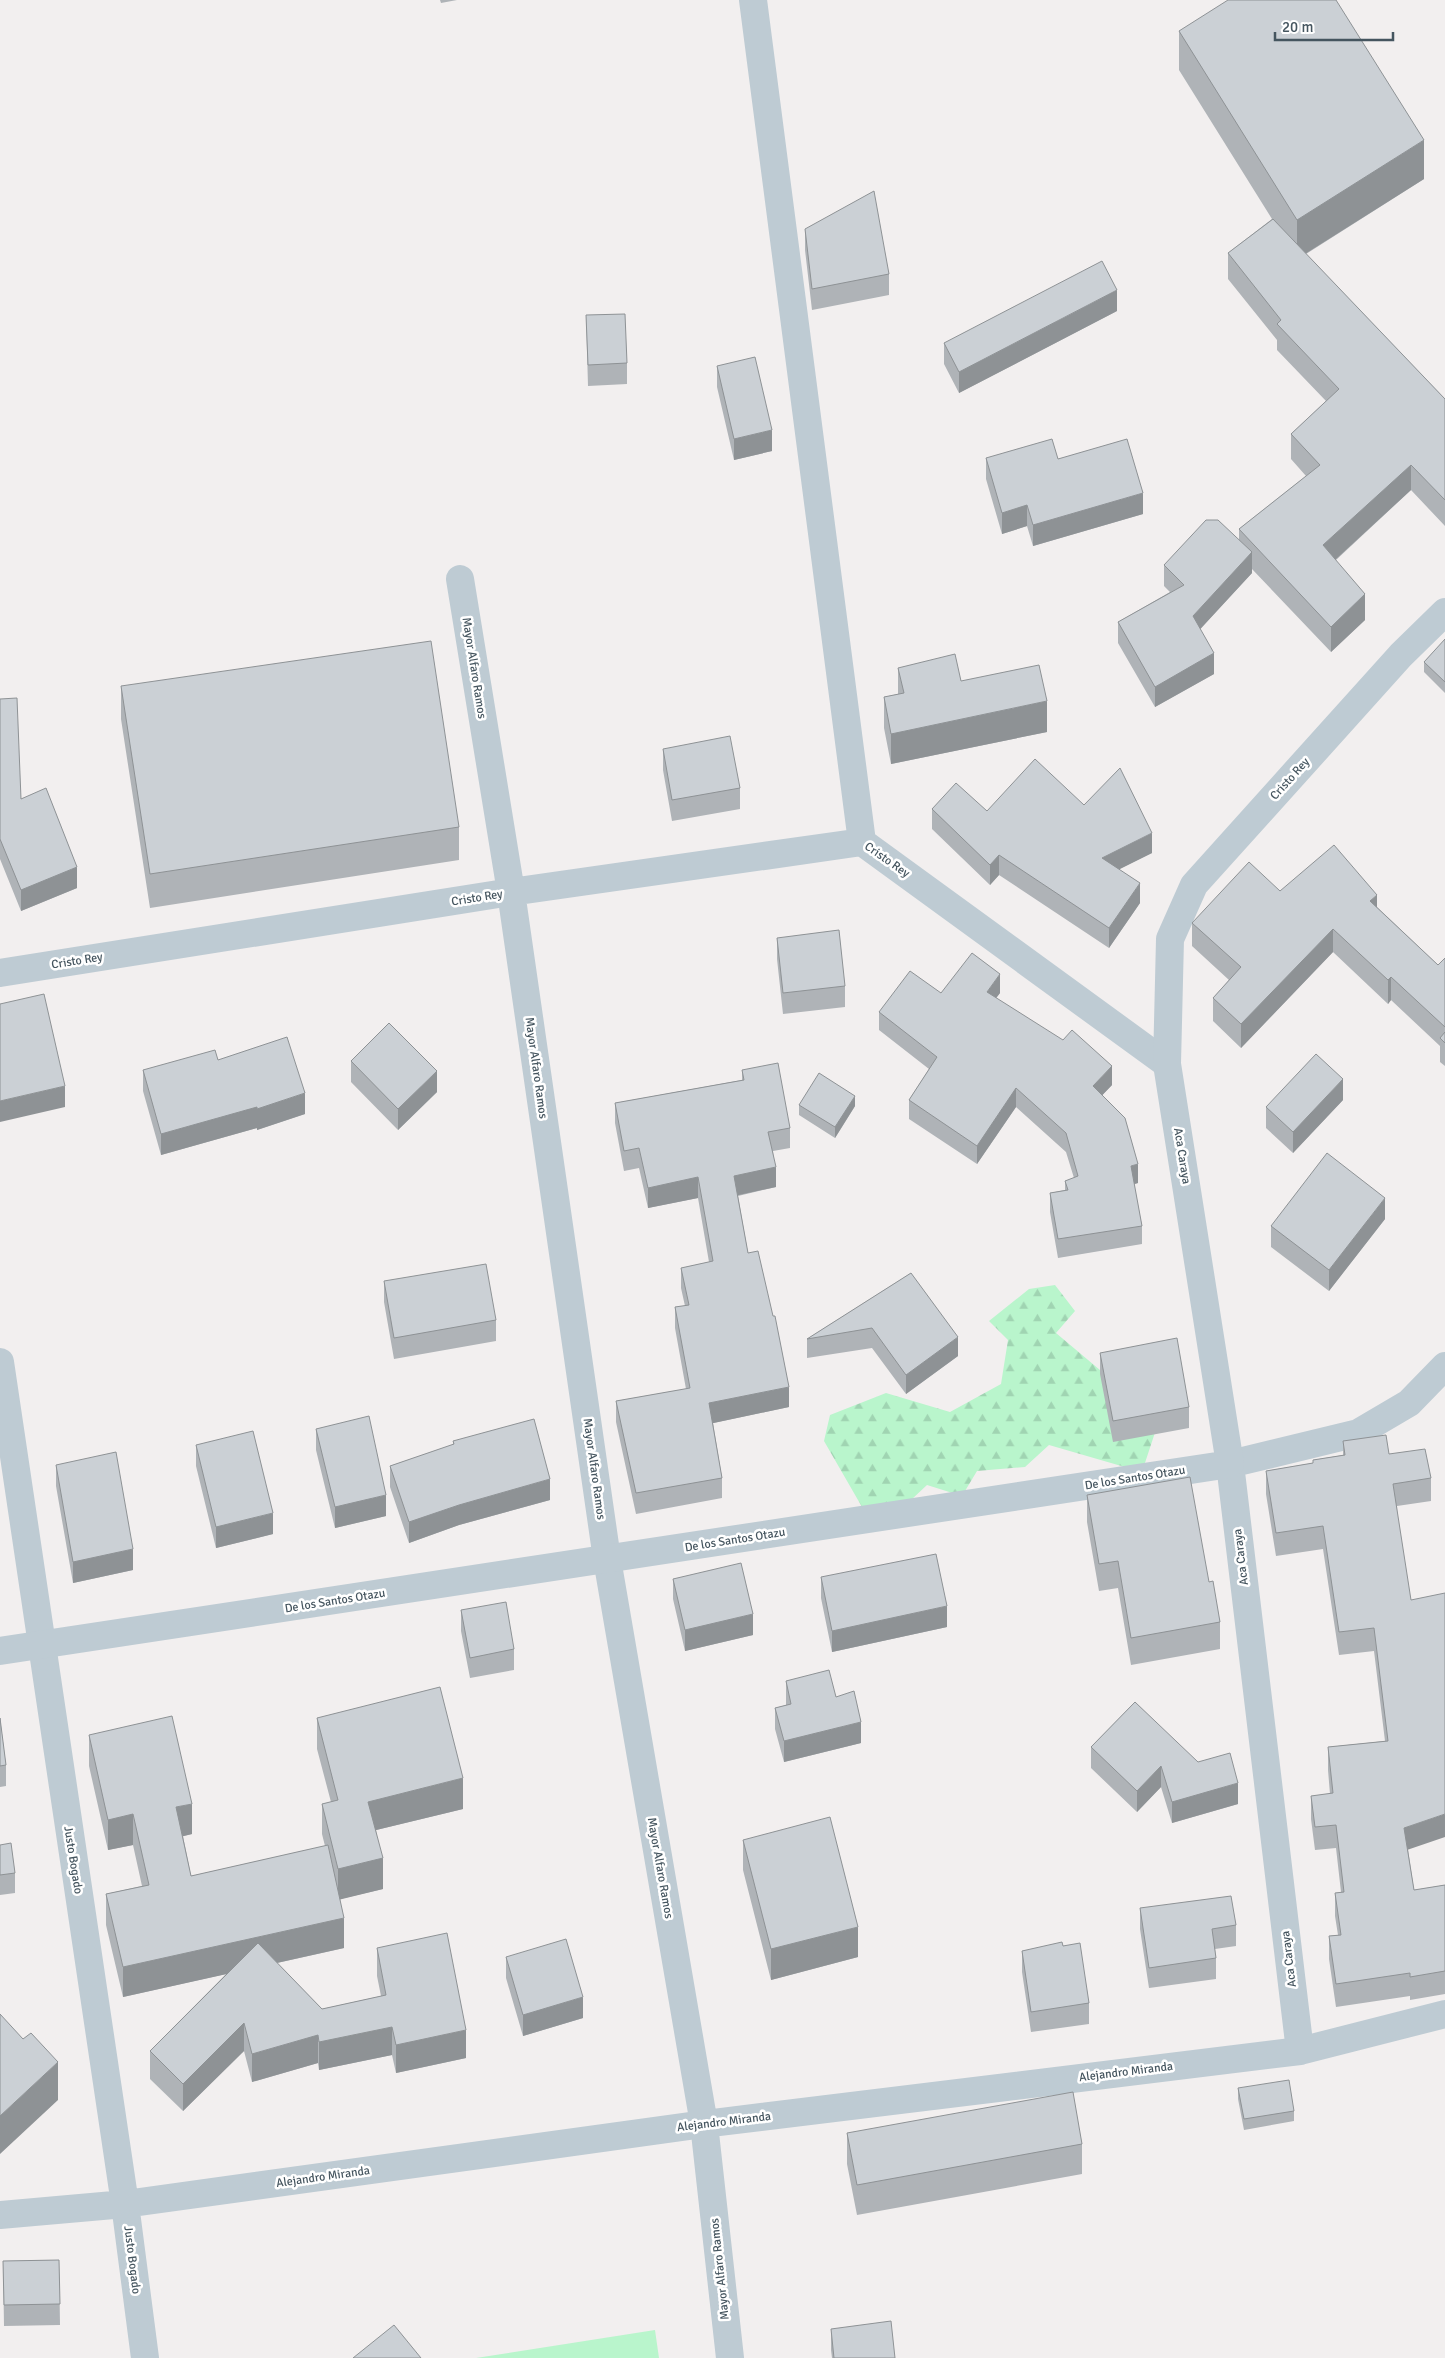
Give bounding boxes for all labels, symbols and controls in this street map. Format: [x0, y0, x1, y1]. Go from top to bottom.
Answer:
scale bar [1275, 10, 1392, 42]
text: 20 m [1282, 18, 1313, 36]
street label: Mayor Alfaro Ramos [459, 616, 489, 720]
street label: Cristo Rey [1267, 754, 1313, 803]
street label: Cristo Rey [861, 839, 913, 881]
street label: Cristo Rey [450, 886, 504, 909]
street label: Cristo Rey [50, 949, 104, 972]
street label: Mayor Alfaro Ramos [521, 1016, 551, 1120]
street label: Aca Caraya [1170, 1127, 1194, 1185]
street label: Mayor Alfaro Ramos [579, 1417, 609, 1521]
street label: De los Santos Otazu [1084, 1463, 1186, 1493]
street label: De los Santos Otazu [684, 1525, 786, 1555]
street label: Aca Caraya [1230, 1528, 1252, 1586]
street label: De los Santos Otazu [284, 1586, 386, 1616]
street label: Mayor Alfaro Ramos [644, 1816, 676, 1920]
street label: Justo Bogado [60, 1825, 86, 1895]
street label: Aca Caraya [1278, 1930, 1300, 1988]
street label: Alejandro Miranda [1078, 2059, 1174, 2085]
street label: Alejandro Miranda [676, 2109, 772, 2135]
street label: Alejandro Miranda [275, 2163, 371, 2191]
street label: Mayor Alfaro Ramos [707, 2217, 733, 2321]
street label: Justo Bogado [120, 2225, 144, 2295]

